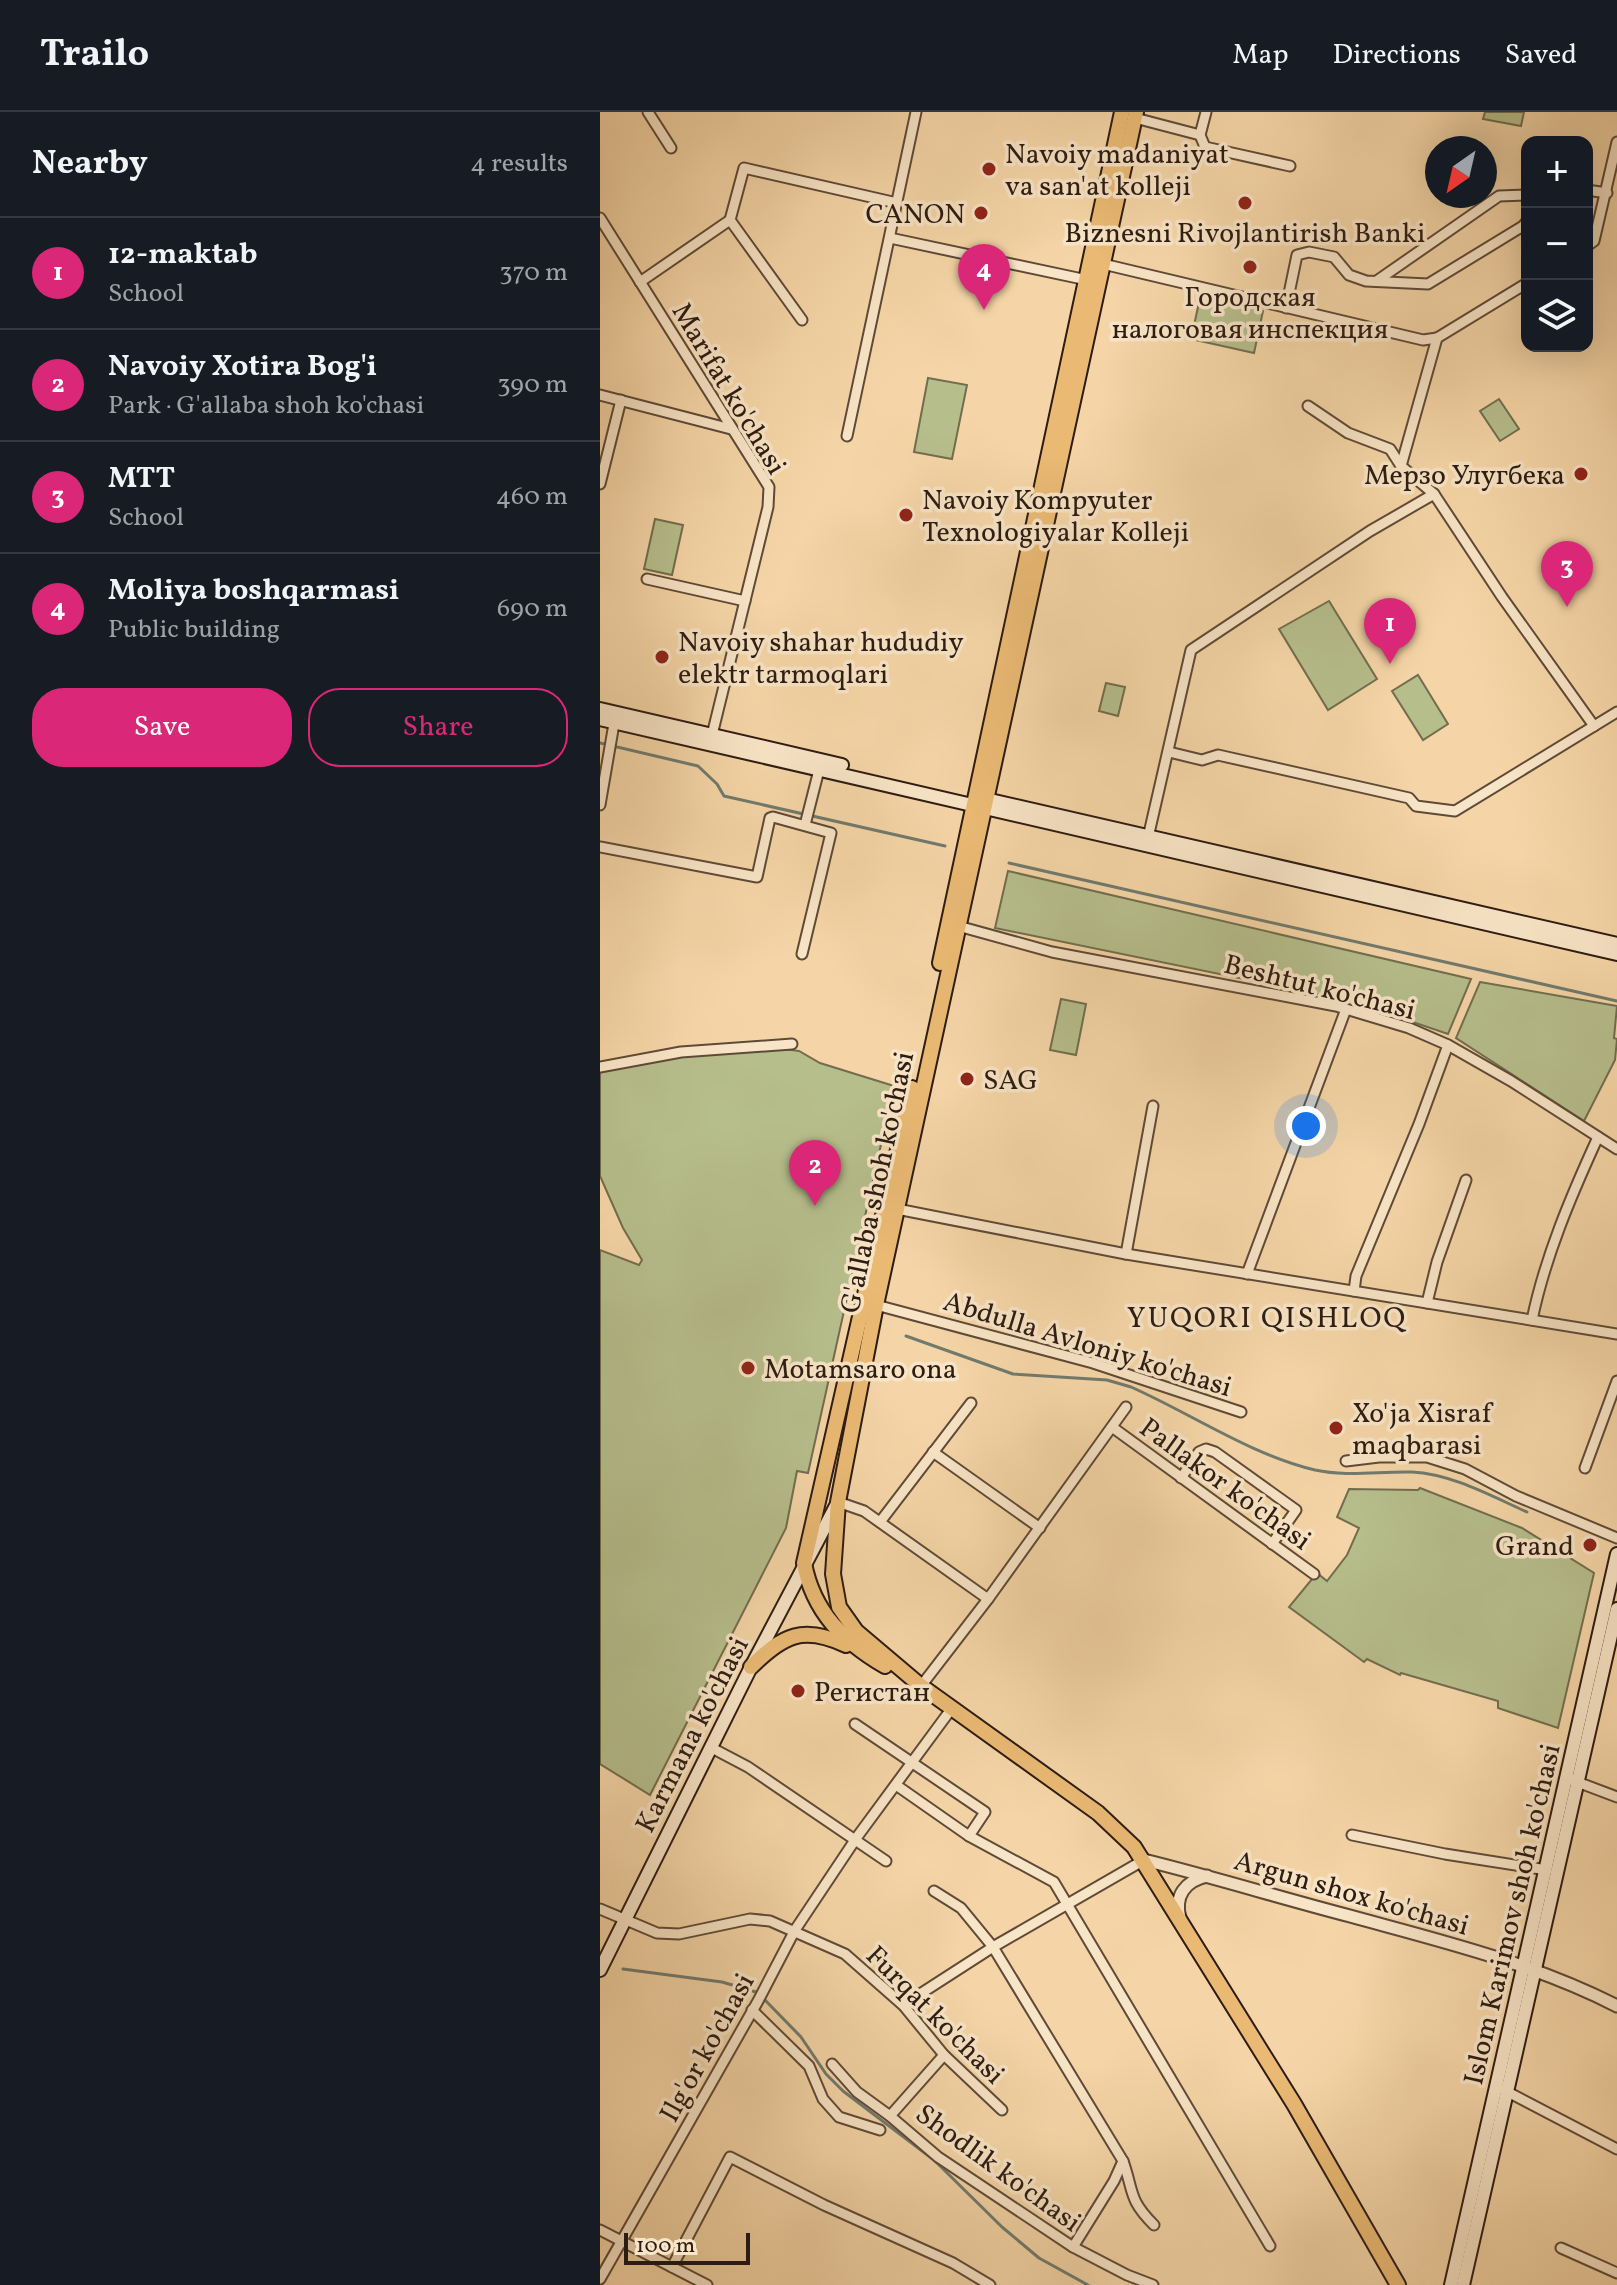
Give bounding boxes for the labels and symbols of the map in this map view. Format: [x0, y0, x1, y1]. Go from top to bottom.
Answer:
place label: Navoiy madaniyat va san'at kolleji [1005, 136, 1229, 207]
north arrow [1425, 136, 1497, 208]
marker: Navoiy madaniyat va san'at kolleji [980, 160, 998, 178]
marker: Biznesni Rivojlantirish Banki [1236, 194, 1254, 212]
place label: CANON [866, 196, 965, 235]
marker: CANON [972, 204, 990, 222]
place label: Biznesni Rivojlantirish Banki [1064, 215, 1426, 254]
pin: 4 [958, 244, 1010, 310]
marker: Городская налоговая инспекция [1241, 258, 1259, 276]
place label: Городская налоговая инспекция [1112, 279, 1388, 350]
street label: Marifat ko'chasi [661, 296, 795, 483]
place label: Мерзо Улугбека [1364, 457, 1565, 496]
marker: Мерзо Улугбека [1572, 465, 1590, 483]
place label: Navoiy Kompyuter Texnologiyalar Kolleji [922, 482, 1189, 553]
marker: Navoiy Kompyuter Texnologiyalar Kolleji [897, 506, 915, 524]
pin: 3 [1541, 541, 1593, 607]
pin: 1 [1364, 598, 1416, 664]
place label: Navoiy shahar hududiy elektr tarmoqlari [678, 624, 964, 695]
marker: Navoiy shahar hududiy elektr tarmoqlari [653, 648, 671, 666]
street label: Beshtut ko'chasi [1220, 946, 1419, 1031]
street label: G'allaba shoh ko'chasi [832, 1048, 925, 1317]
place label: SAG [983, 1062, 1038, 1101]
marker: SAG [958, 1070, 976, 1088]
your location [1286, 1106, 1326, 1146]
pin: 2 [789, 1140, 841, 1206]
street label: Abdulla Avloniy ko'chasi [938, 1283, 1236, 1408]
district label: YUQORI QISHLOQ [1127, 1298, 1407, 1340]
place label: Motamsaro ona [764, 1351, 957, 1390]
marker: Motamsaro ona [739, 1359, 757, 1377]
place label: Xo'ja Xisraf maqbarasi [1352, 1395, 1494, 1466]
street label: Pallakor ko'chasi [1131, 1409, 1318, 1561]
marker: Xo'ja Xisraf maqbarasi [1327, 1419, 1345, 1437]
place label: Grand [1495, 1528, 1574, 1567]
marker: Grand [1581, 1536, 1599, 1554]
street label: Karmana ko'chasi [627, 1630, 759, 1840]
place label: Регистан [814, 1674, 930, 1713]
marker: Регистан [789, 1682, 807, 1700]
street label: Islom Karimov shoh ko'chasi [1455, 1740, 1572, 2089]
street label: Argun shox ko'chasi [1229, 1842, 1473, 1947]
street label: Furqat ko'chasi [856, 1938, 1012, 2094]
street label: Ilg'or ko'chasi [651, 1967, 765, 2130]
street label: Shodlik ko'chasi [907, 2096, 1088, 2242]
scale bar [624, 2229, 750, 2265]

